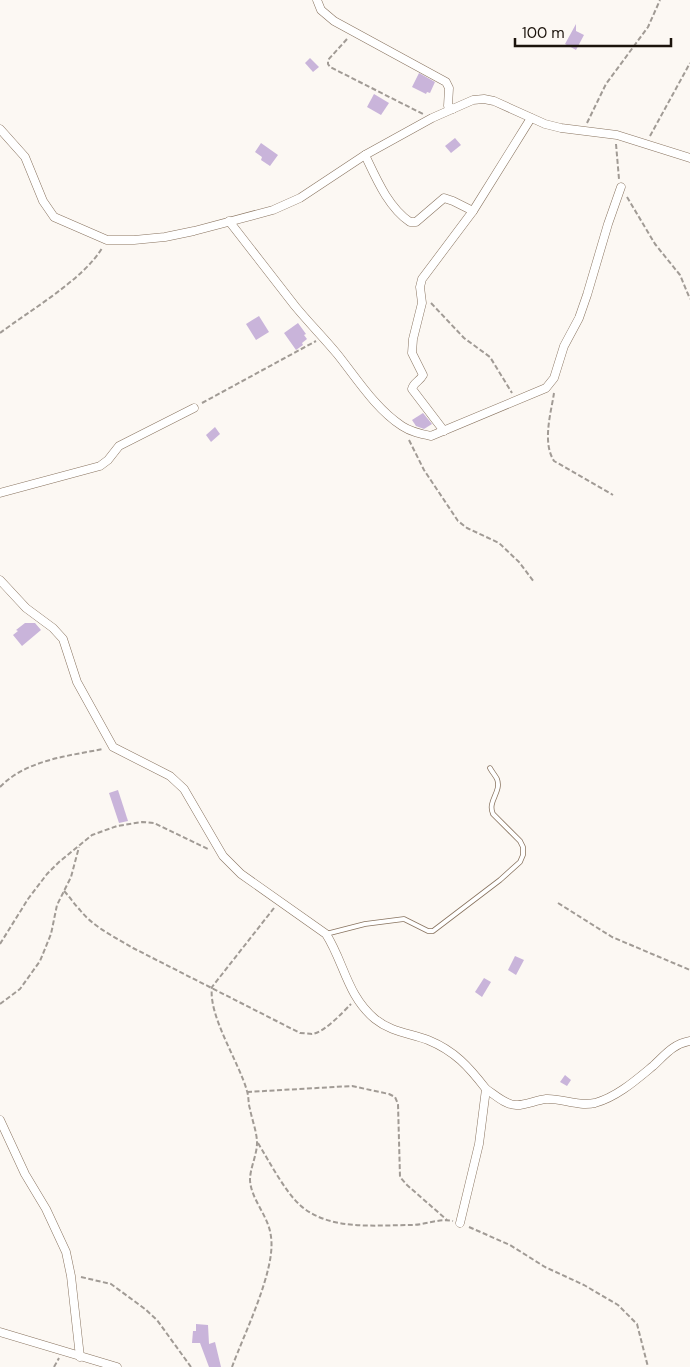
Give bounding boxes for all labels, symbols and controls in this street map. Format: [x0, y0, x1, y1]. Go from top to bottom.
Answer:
scale bar [515, 15, 671, 47]
text: 100 m [522, 23, 565, 43]

